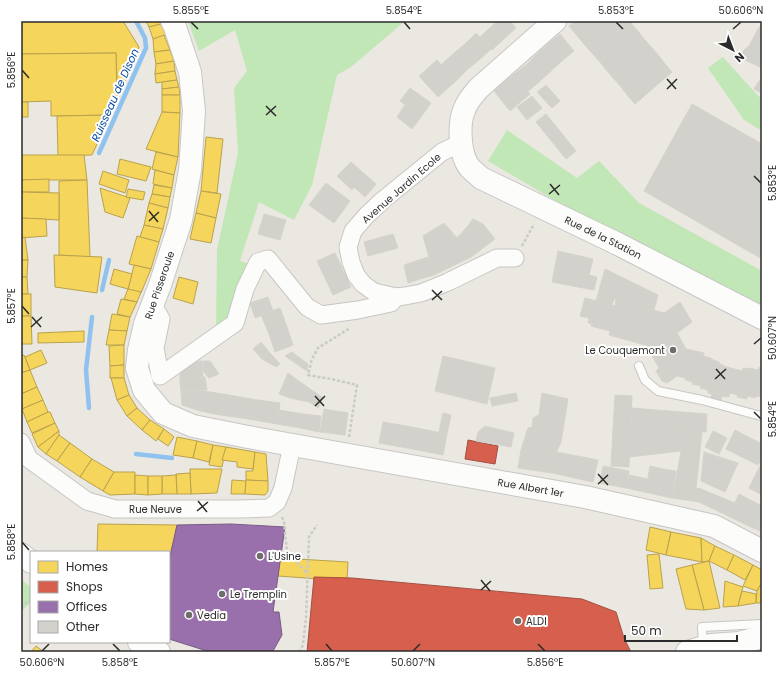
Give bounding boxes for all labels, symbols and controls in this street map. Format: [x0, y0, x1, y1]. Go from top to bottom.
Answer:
text: 5.855°E [173, 3, 209, 18]
text: 5.854°E [386, 3, 422, 18]
text: 5.853°E [598, 3, 634, 18]
text: 50.606°N [719, 3, 763, 18]
north arrow [713, 30, 753, 70]
water label: Ruisseau de Dison [87, 46, 143, 144]
text: N [731, 49, 748, 66]
text: 5.856°E [4, 52, 19, 88]
street label: Avenue Jardin Ecole [358, 150, 444, 227]
text: 5.853°E [765, 165, 780, 201]
street label: Rue de la Station [562, 212, 644, 263]
street label: Rue Pisseroule [141, 249, 178, 321]
text: 5.857°E [4, 288, 19, 324]
text: 50.607°N [765, 316, 780, 360]
place label: Le Couquemont [585, 343, 665, 358]
marker: Le Couquemont [668, 345, 678, 355]
text: 5.854°E [765, 401, 780, 437]
street label: Rue Albert 1er [496, 475, 565, 501]
street label: Rue Neuve [129, 502, 182, 517]
text: 5.858°E [4, 524, 19, 560]
place label: L'Usine [268, 549, 301, 564]
legend [30, 551, 170, 643]
marker: L'Usine [255, 551, 265, 561]
text: Homes [66, 558, 108, 575]
text: Shops [66, 578, 103, 595]
place label: Le Tremplin [230, 587, 287, 602]
marker: Le Tremplin [217, 589, 227, 599]
text: Offices [66, 598, 107, 615]
place label: Vedia [197, 608, 226, 623]
marker: Vedia [184, 610, 194, 620]
place label: ALDI [526, 614, 547, 629]
marker: ALDI [513, 616, 523, 626]
scale bar [625, 617, 737, 643]
text: Other [66, 618, 100, 635]
text: 50 m [631, 622, 662, 639]
text: 50.606°N [20, 655, 64, 670]
text: 5.858°E [102, 655, 138, 670]
text: 5.857°E [314, 655, 350, 670]
text: 50.607°N [391, 655, 435, 670]
text: 5.856°E [527, 655, 563, 670]

